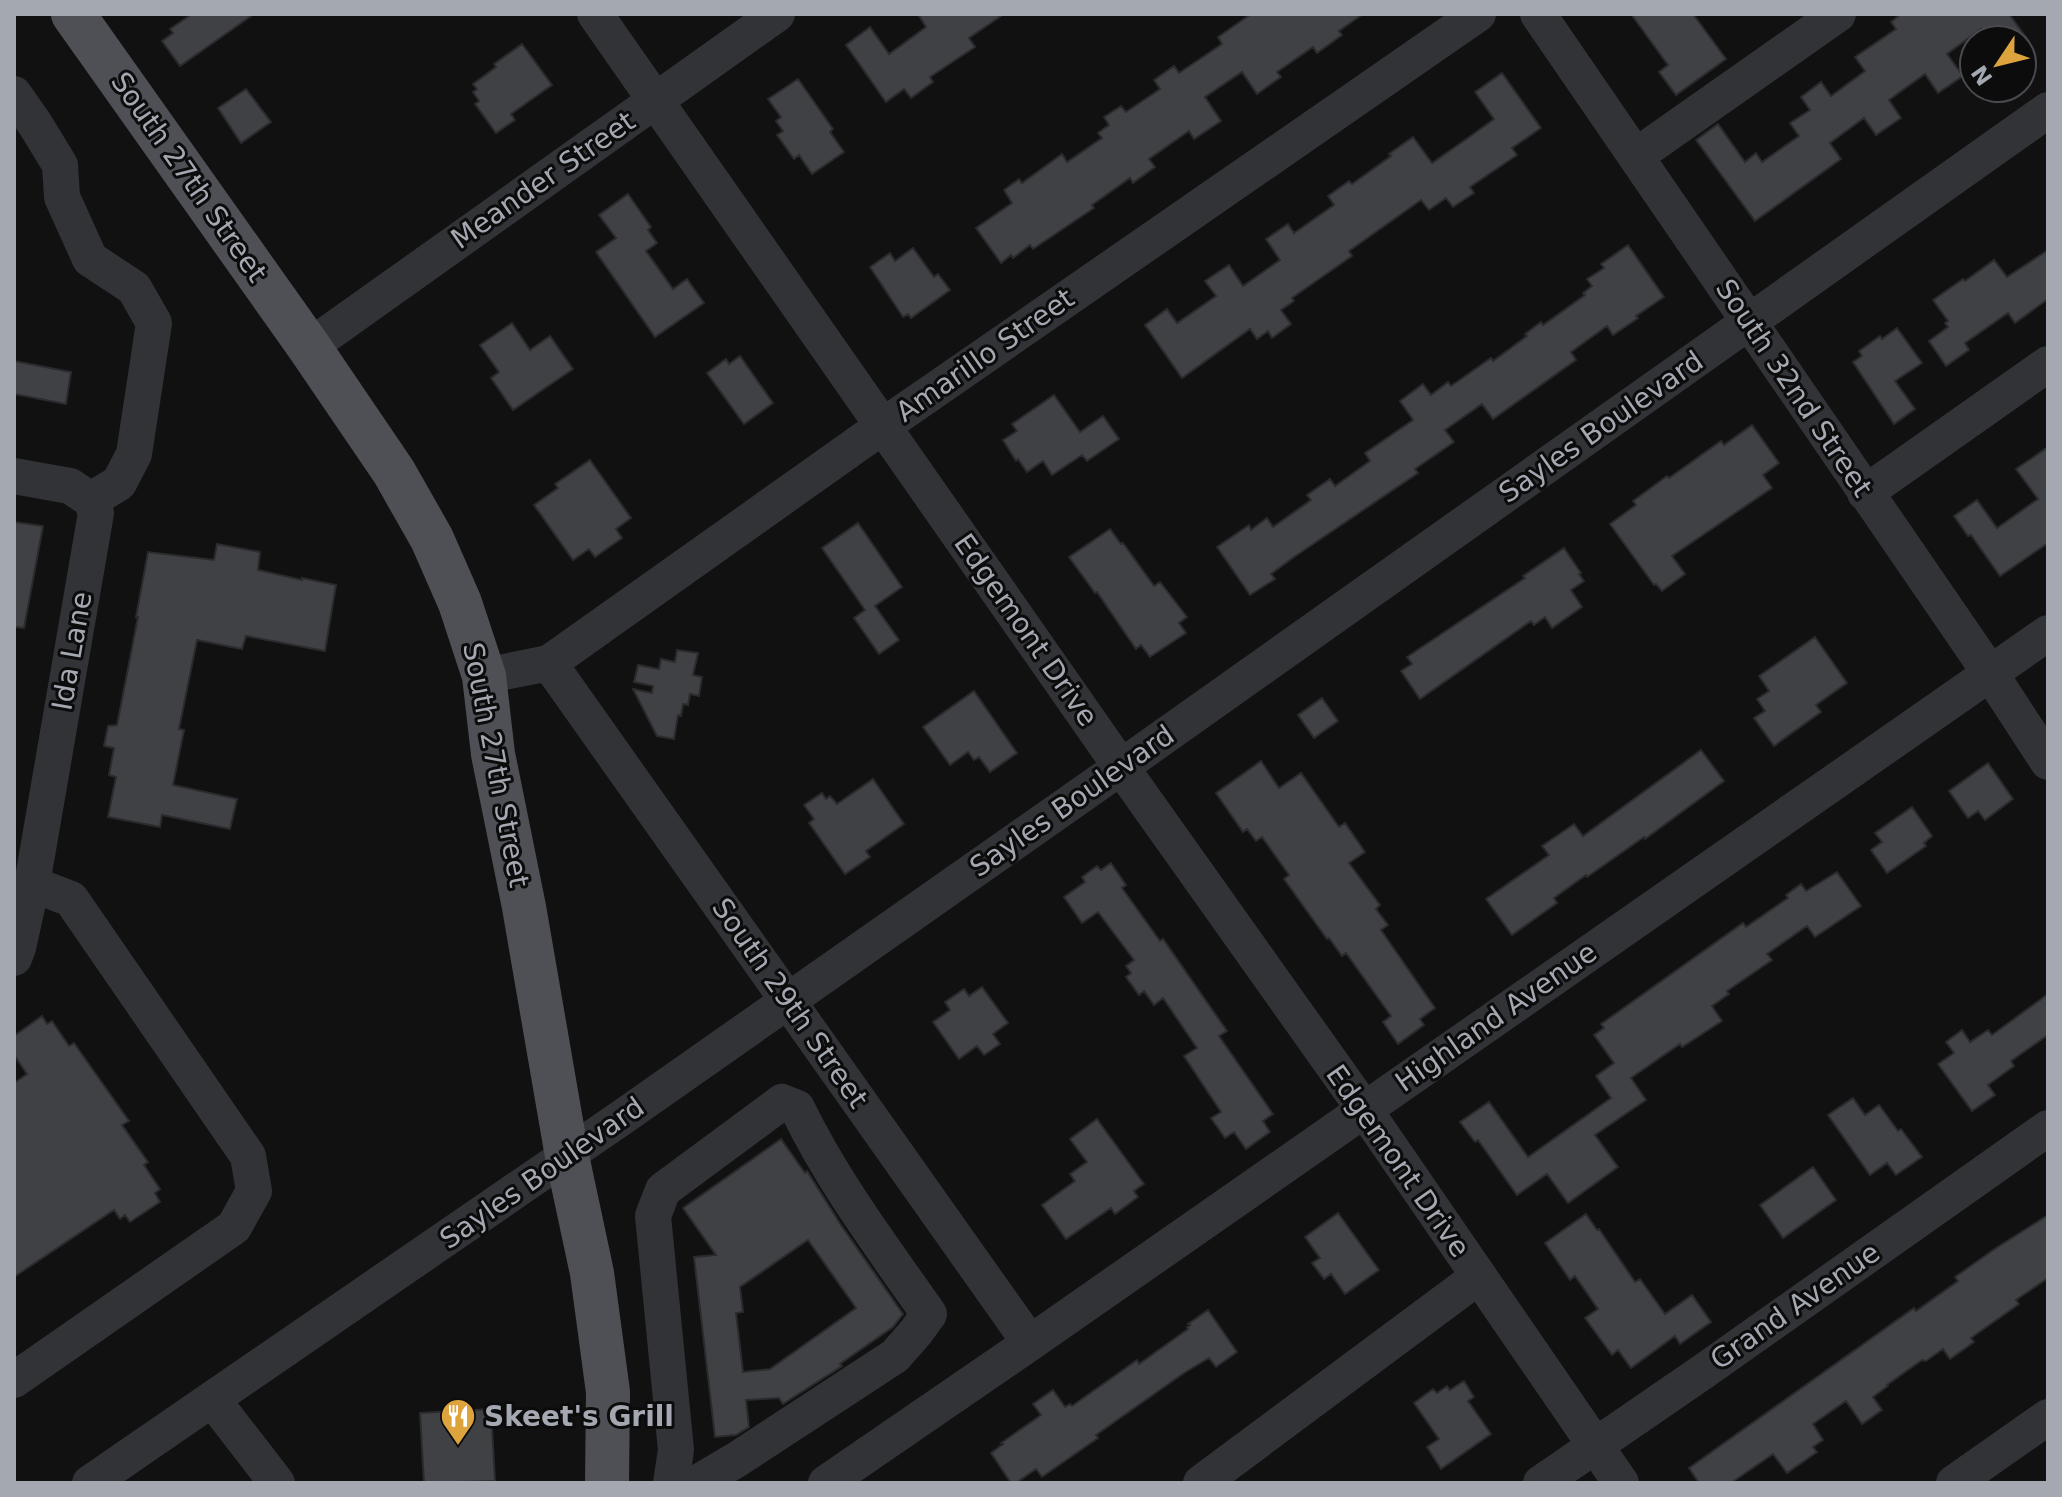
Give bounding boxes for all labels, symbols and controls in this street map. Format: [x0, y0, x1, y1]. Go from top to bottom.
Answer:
north arrow [1958, 24, 2038, 104]
text: N [1967, 60, 1998, 90]
street label: South 27th Street [104, 66, 274, 288]
street label: Meander Street [445, 104, 641, 256]
street label: South 32nd Street [1709, 273, 1879, 503]
street label: Amarillo Street [890, 281, 1080, 429]
street label: Sayles Boulevard [1493, 344, 1709, 510]
street label: Edgemont Drive [947, 527, 1105, 733]
street label: Ida Lane [45, 589, 99, 713]
street label: South 27th Street [456, 640, 536, 890]
street label: Sayles Boulevard [964, 718, 1180, 884]
street label: South 29th Street [705, 892, 875, 1114]
street label: Highland Avenue [1389, 935, 1603, 1099]
street label: Edgemont Drive [1319, 1058, 1477, 1264]
street label: Sayles Boulevard [434, 1090, 650, 1256]
street label: Grand Avenue [1704, 1235, 1886, 1377]
restaurant icon: Skeet's Grill [439, 1397, 477, 1447]
place label: Skeet's Grill [484, 1400, 674, 1433]

